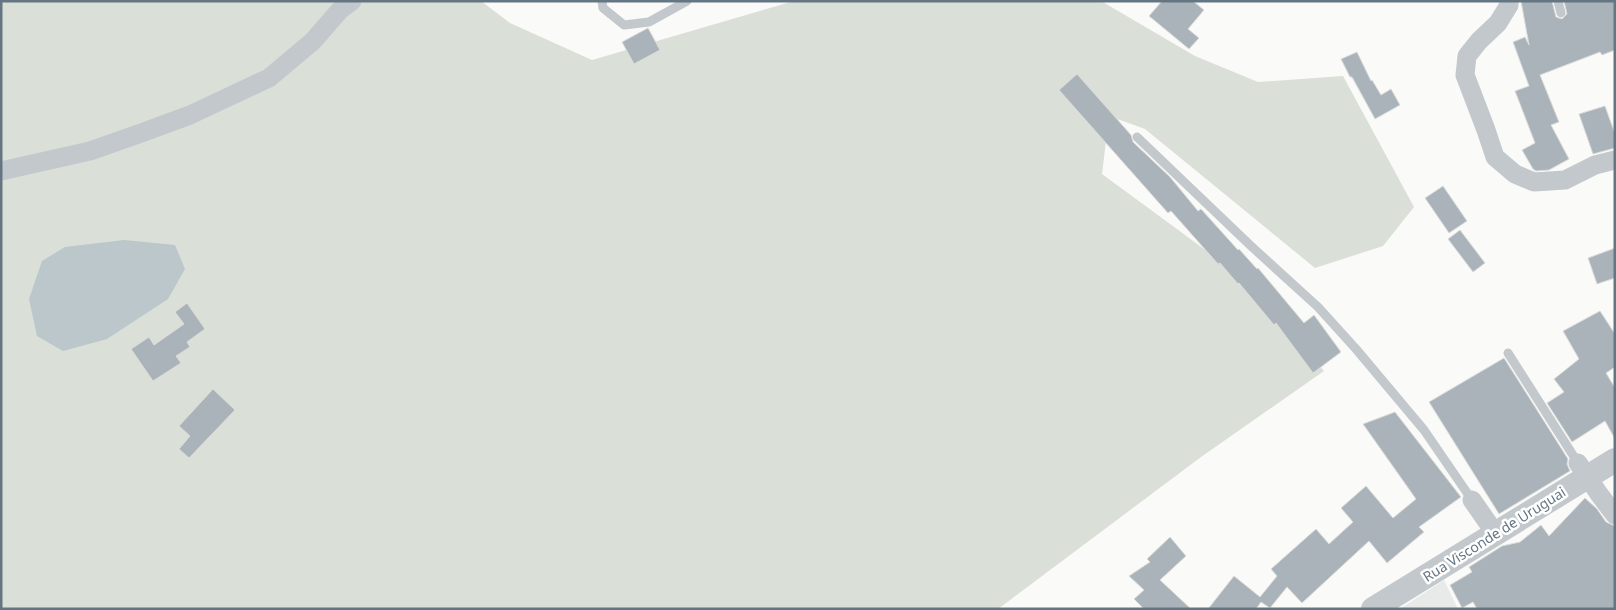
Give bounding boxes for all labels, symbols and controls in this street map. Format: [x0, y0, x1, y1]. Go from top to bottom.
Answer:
street label: Rua Visconde de Uruguai [1419, 482, 1569, 586]

